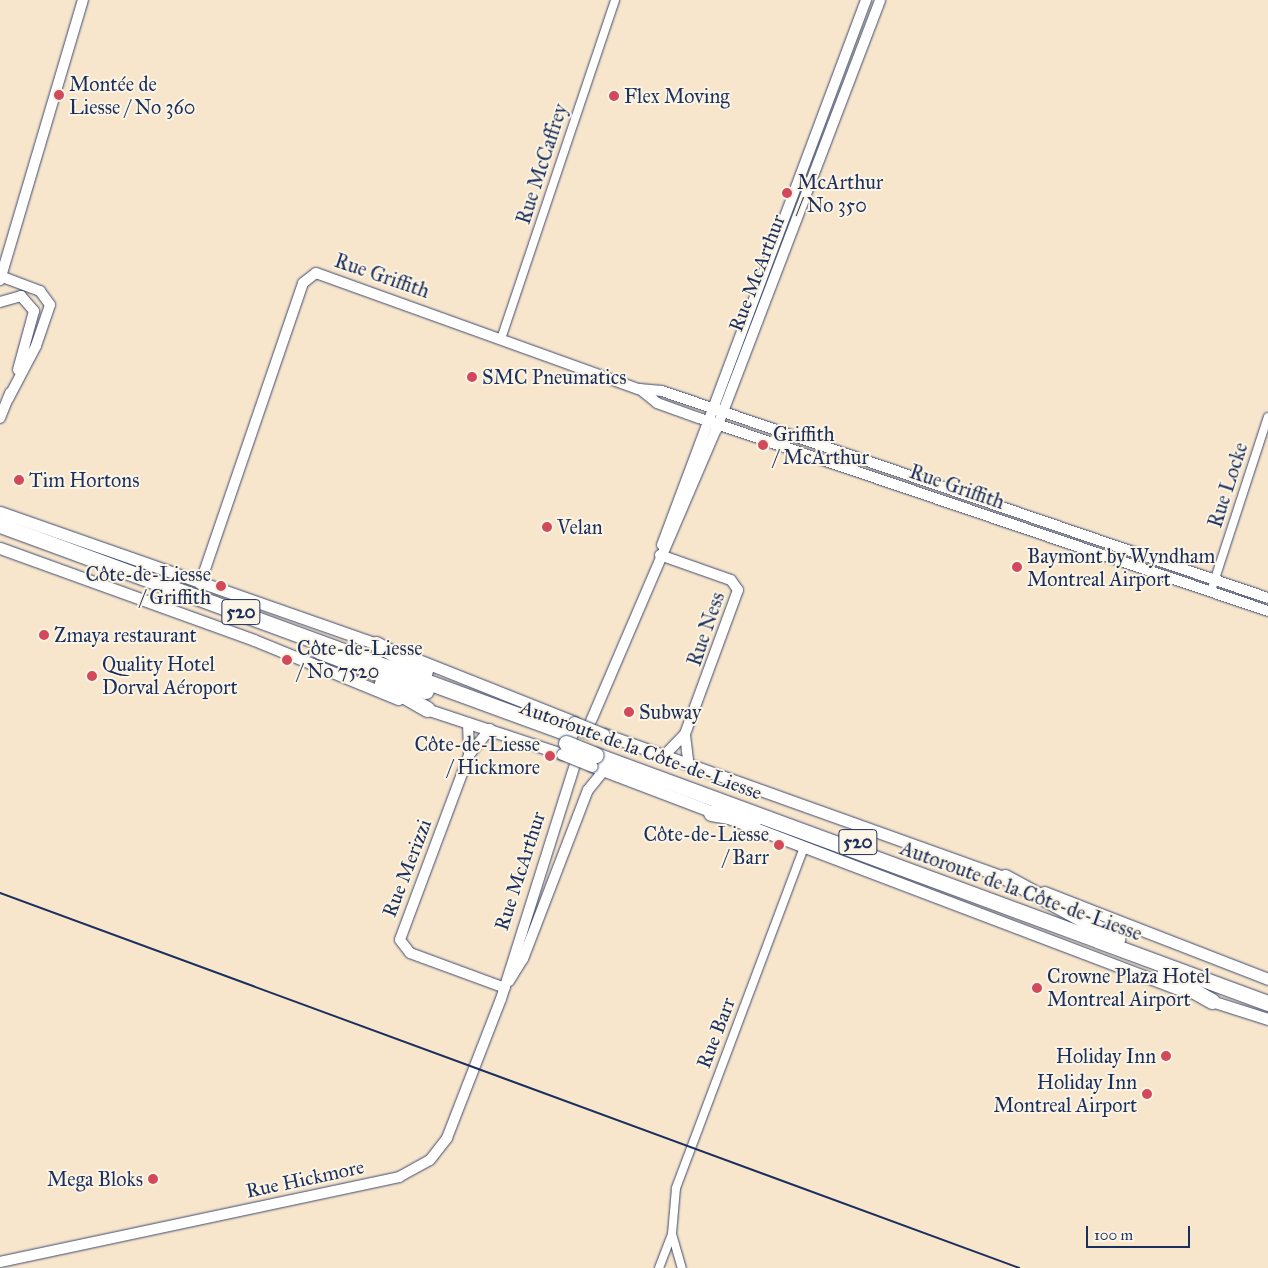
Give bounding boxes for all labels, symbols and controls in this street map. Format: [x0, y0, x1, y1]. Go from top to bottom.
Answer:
place label: Montée de Liesse / No 360 [69, 72, 195, 119]
place label: Flex Moving [624, 84, 730, 108]
marker: Montée de Liesse / No 360 [53, 89, 65, 101]
marker: Flex Moving [608, 90, 620, 102]
street label: Rue McCaffrey [511, 101, 573, 227]
place label: McArthur / No 350 [797, 170, 883, 217]
marker: McArthur / No 350 [781, 187, 793, 199]
street label: Rue McArthur [724, 211, 790, 335]
street label: Rue Griffith [331, 249, 433, 303]
place label: SMC Pneumatics [482, 365, 626, 389]
marker: SMC Pneumatics [466, 371, 478, 383]
place label: Griffith / McArthur [773, 422, 869, 469]
marker: Griffith / McArthur [757, 439, 769, 451]
street label: Rue Locke [1203, 439, 1253, 531]
street label: Rue Griffith [906, 460, 1008, 514]
place label: Tim Hortons [29, 468, 139, 492]
marker: Tim Hortons [13, 474, 25, 486]
place label: Velan [557, 515, 602, 539]
marker: Velan [541, 521, 553, 533]
place label: Baymont by Wyndham Montreal Airport [1027, 544, 1215, 591]
marker: Baymont by Wyndham Montreal Airport [1011, 561, 1023, 573]
place label: Côte-de-Liesse / Griffith [85, 562, 211, 609]
marker: Côte-de-Liesse / Griffith [215, 580, 227, 592]
street label: Rue Ness [682, 589, 730, 669]
road number: 520 [221, 596, 261, 628]
place label: Zmaya restaurant [54, 623, 196, 647]
marker: Zmaya restaurant [38, 629, 50, 641]
place label: Côte-de-Liesse / No 7520 [297, 636, 423, 683]
place label: Quality Hotel Dorval Aéroport [102, 652, 237, 699]
marker: Côte-de-Liesse / No 7520 [281, 654, 293, 666]
marker: Quality Hotel Dorval Aéroport [86, 670, 98, 682]
street label: Autoroute de la Côte-de-Liesse [517, 695, 765, 805]
place label: Subway [639, 700, 701, 724]
marker: Subway [623, 706, 635, 718]
place label: Côte-de-Liesse / Hickmore [414, 732, 540, 779]
marker: Côte-de-Liesse / Hickmore [544, 750, 556, 762]
street label: Rue McArthur [490, 809, 550, 933]
street label: Rue Merizzi [377, 816, 437, 920]
place label: Côte-de-Liesse / Barr [643, 822, 769, 869]
road number: 520 [838, 826, 878, 859]
street label: Autoroute de la Côte-de-Liesse [897, 836, 1145, 946]
marker: Côte-de-Liesse / Barr [773, 839, 785, 851]
place label: Crowne Plaza Hotel Montreal Airport [1047, 964, 1210, 1011]
marker: Crowne Plaza Hotel Montreal Airport [1031, 982, 1043, 994]
street label: Rue Barr [692, 994, 740, 1072]
place label: Holiday Inn [1056, 1044, 1156, 1068]
marker: Holiday Inn [1160, 1050, 1172, 1062]
place label: Holiday Inn Montreal Airport [994, 1070, 1137, 1117]
marker: Holiday Inn Montreal Airport [1141, 1088, 1153, 1100]
street label: Rue Hickmore [244, 1155, 366, 1203]
place label: Mega Bloks [47, 1167, 143, 1191]
marker: Mega Bloks [147, 1173, 159, 1185]
scale bar [1088, 1216, 1192, 1248]
text: 100 m [1094, 1226, 1133, 1244]

